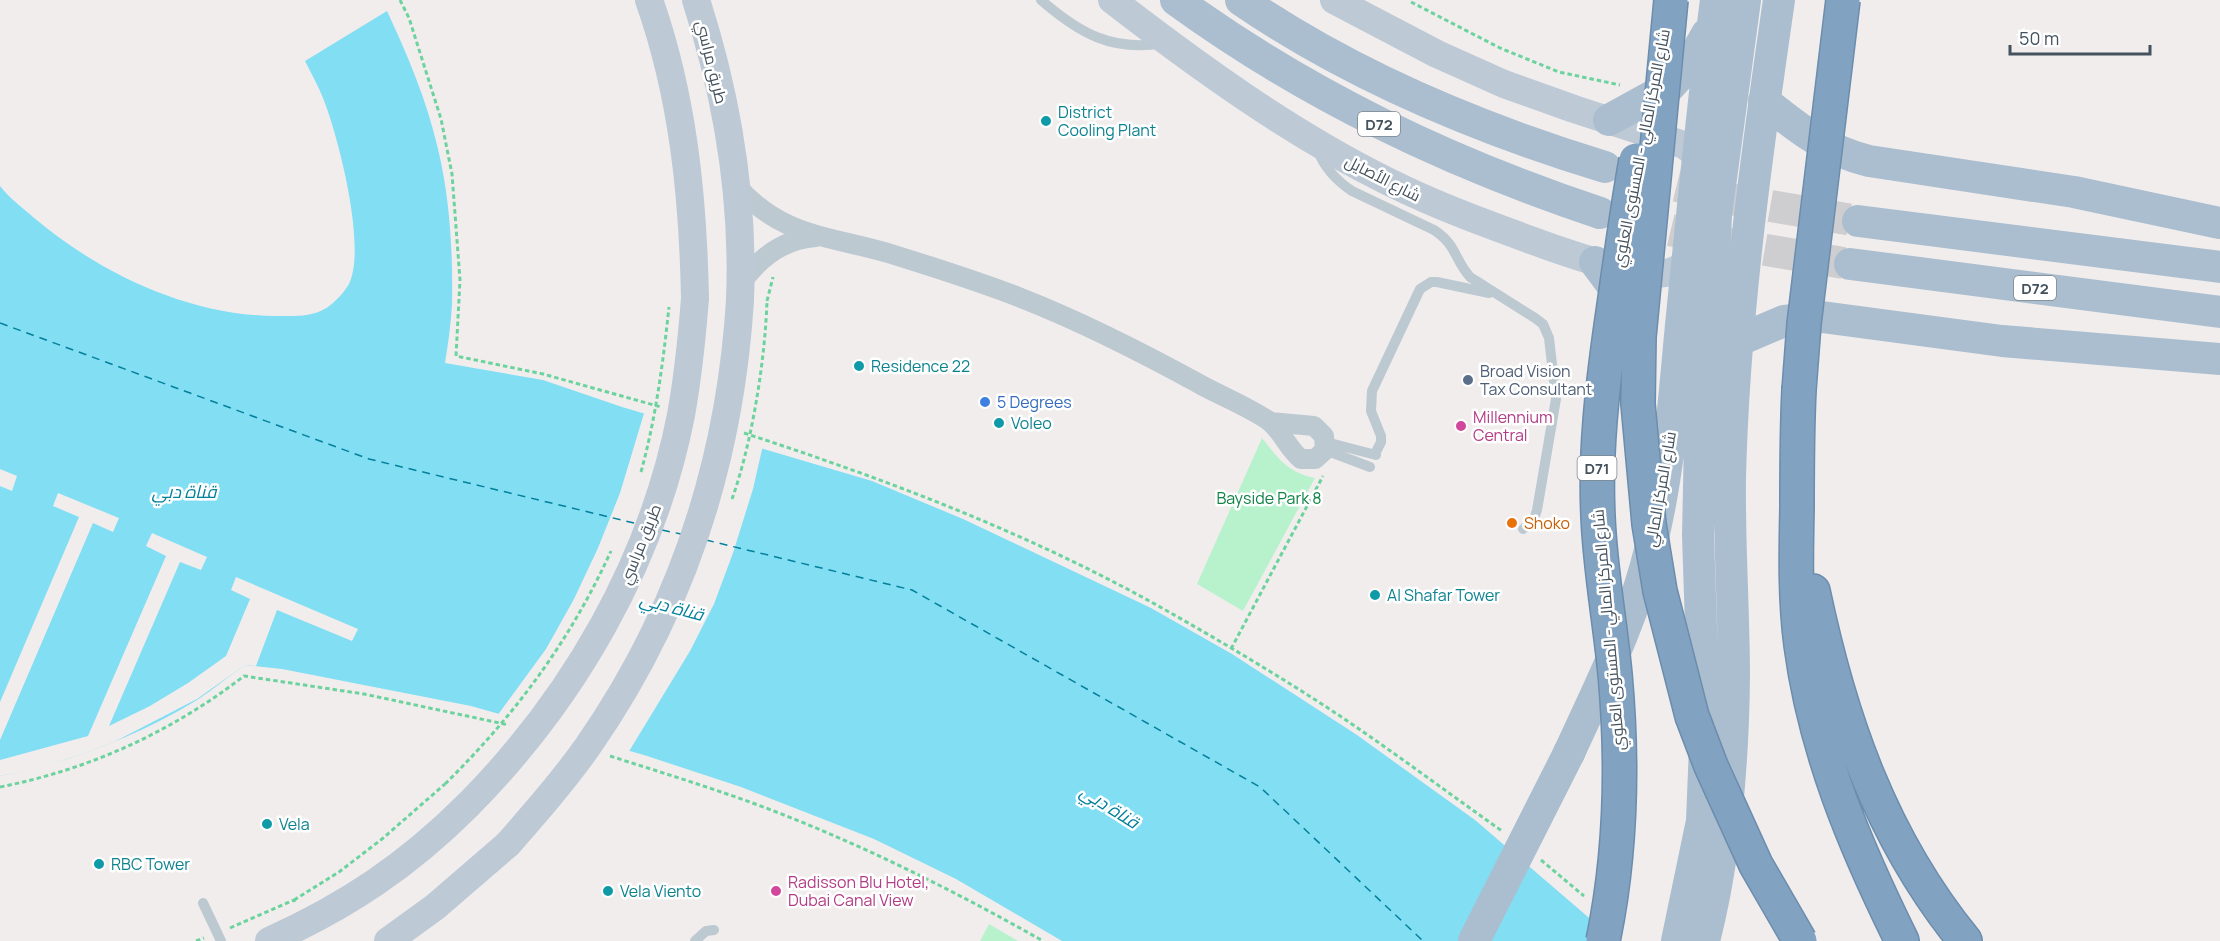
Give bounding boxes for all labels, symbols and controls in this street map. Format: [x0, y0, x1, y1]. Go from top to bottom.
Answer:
street label: طريق مراسي [689, 18, 733, 106]
scale bar [2010, 18, 2150, 56]
text: 50 m [2019, 26, 2059, 50]
street label: شارع المركز المالي - المستوى العلوي [1607, 27, 1678, 270]
place label: District Cooling Plant [1058, 101, 1156, 141]
road number: D72 [1358, 112, 1400, 136]
marker: District Cooling Plant [1039, 114, 1053, 128]
street label: شارع الأصايل [1341, 150, 1425, 207]
road number: D72 [2014, 276, 2056, 300]
place label: Residence 22 [871, 355, 970, 377]
marker: Residence 22 [852, 359, 866, 373]
place label: Broad Vision Tax Consultant [1480, 360, 1592, 400]
marker: Broad Vision Tax Consultant [1461, 373, 1475, 387]
place label: 5 Degrees [997, 391, 1072, 413]
marker: 5 Degrees [978, 395, 992, 409]
place label: Millennium Central [1473, 406, 1553, 446]
place label: Voleo [1011, 412, 1052, 434]
marker: Voleo [992, 416, 1006, 430]
marker: Millennium Central [1454, 419, 1468, 433]
street label: شارع المركز المالي [1639, 429, 1684, 549]
road number: D71 [1578, 456, 1616, 480]
water label: قناة دبي [151, 479, 218, 506]
park label: Bayside Park 8 [1216, 487, 1322, 509]
street label: طريق مراسي [614, 500, 668, 588]
street label: شارع المركز المالي - المستوى العلوي [1586, 508, 1633, 752]
place label: Shoko [1524, 512, 1570, 534]
marker: Shoko [1505, 516, 1519, 530]
place label: Al Shafar Tower [1387, 584, 1500, 606]
water label: قناة دبي [637, 586, 708, 629]
marker: Al Shafar Tower [1368, 588, 1382, 602]
water label: قناة دبي [1074, 779, 1145, 837]
place label: Vela [279, 813, 310, 835]
marker: Vela [260, 817, 274, 831]
place label: RBC Tower [111, 853, 190, 875]
marker: RBC Tower [92, 857, 106, 871]
place label: Radisson Blu Hotel, Dubai Canal View [788, 871, 929, 911]
place label: Vela Viento [620, 880, 701, 902]
marker: Vela Viento [601, 884, 615, 898]
marker: Radisson Blu Hotel, Dubai Canal View [769, 884, 783, 898]

